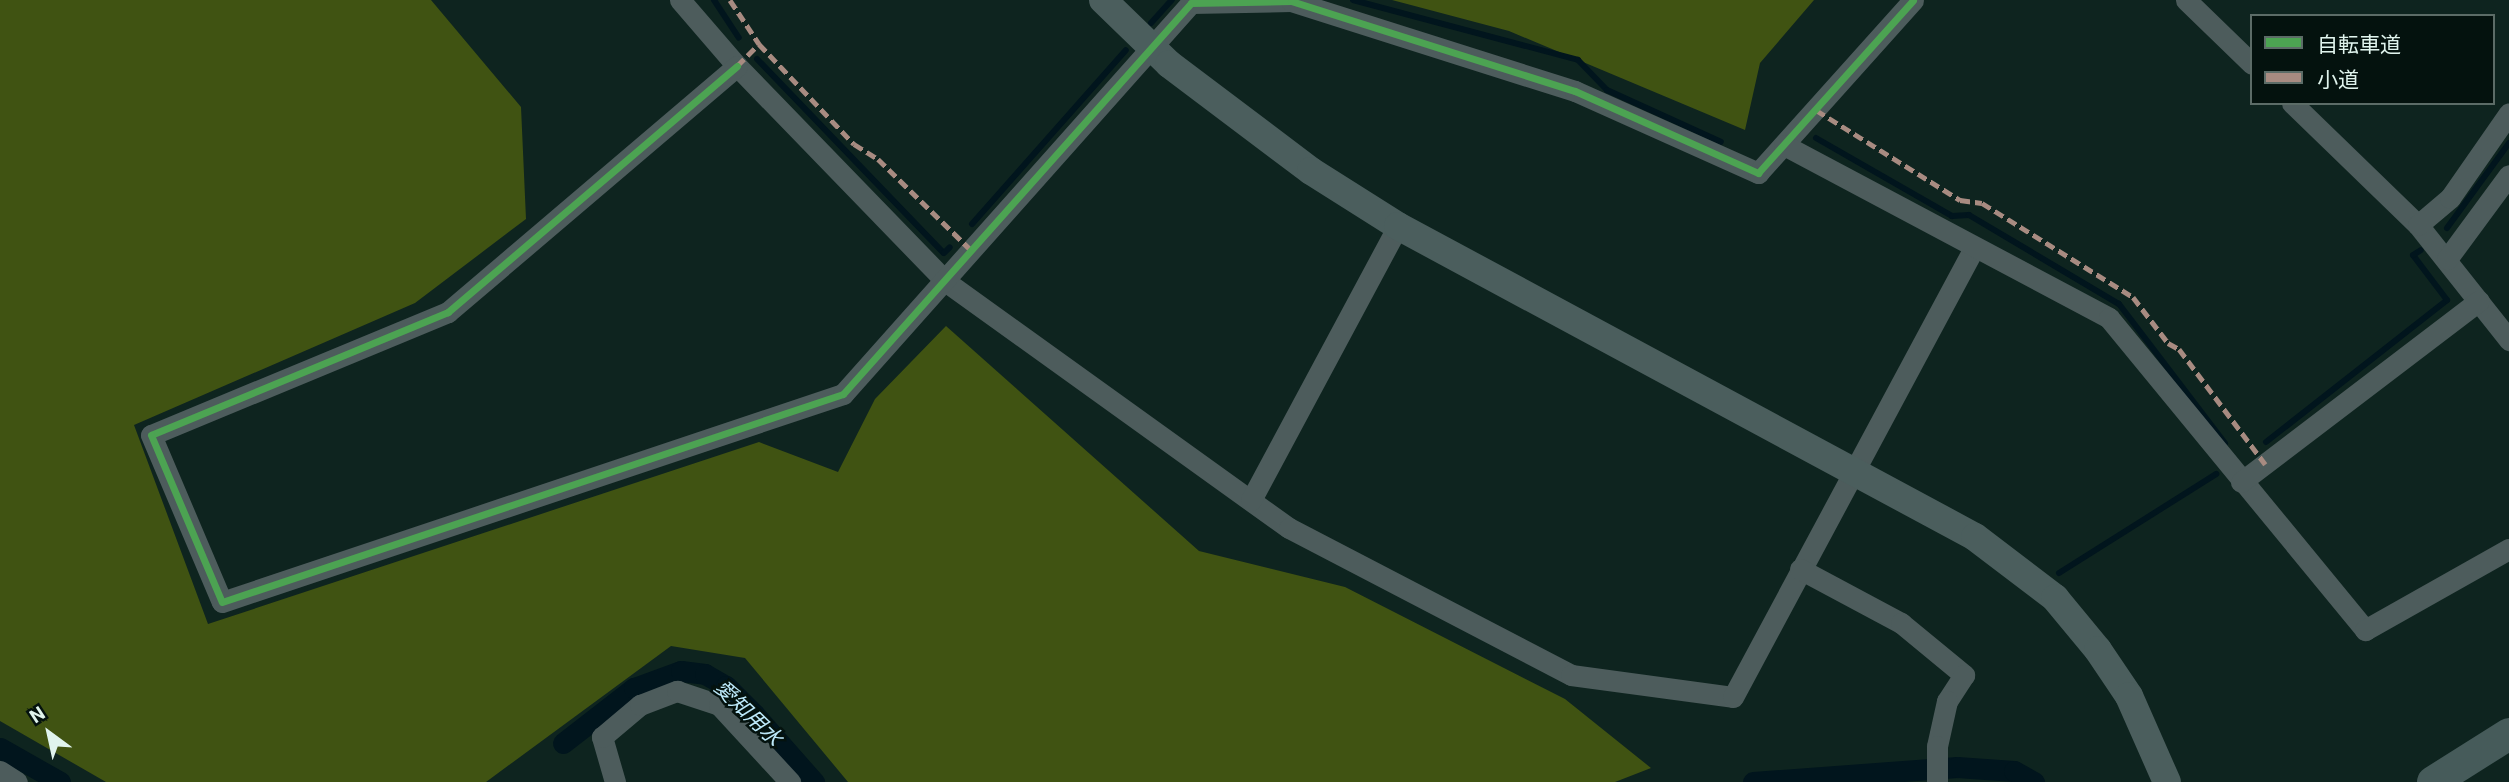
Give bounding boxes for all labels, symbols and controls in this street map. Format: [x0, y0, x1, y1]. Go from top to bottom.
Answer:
legend [2250, 14, 2495, 105]
text: 自転車道 [2317, 33, 2401, 57]
text: 小道 [2317, 68, 2359, 92]
water label: 愛知用水 [709, 675, 787, 751]
north arrow [14, 698, 84, 768]
text: N [25, 702, 49, 728]

